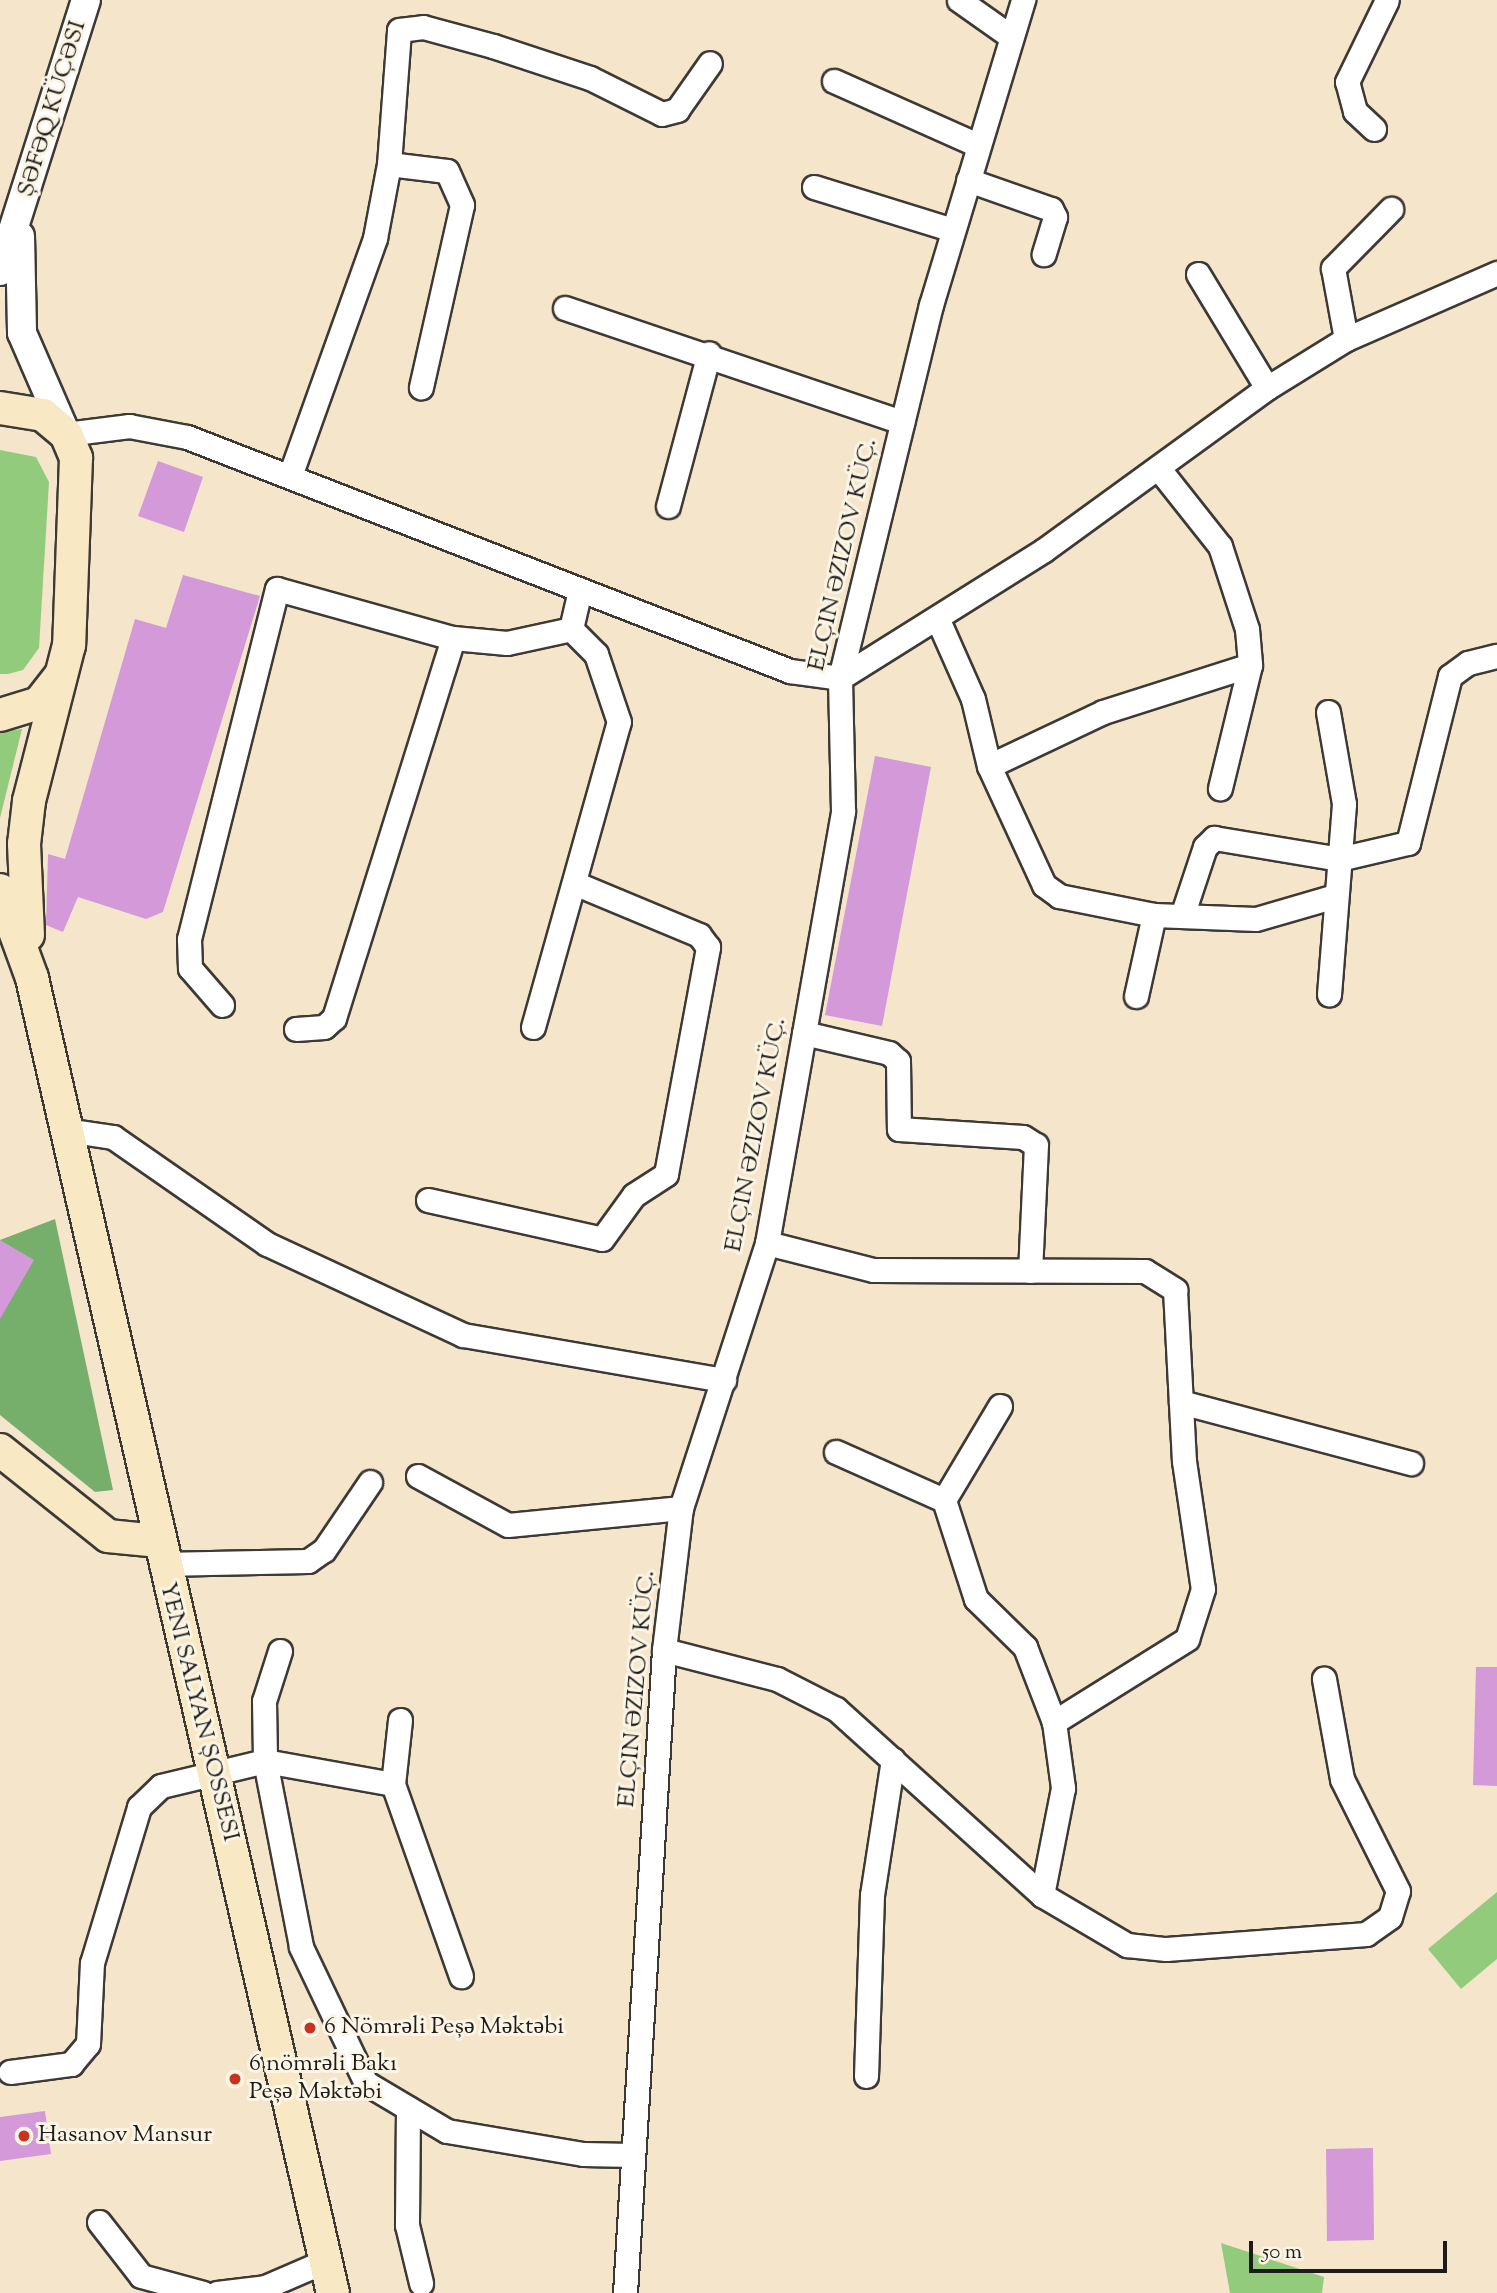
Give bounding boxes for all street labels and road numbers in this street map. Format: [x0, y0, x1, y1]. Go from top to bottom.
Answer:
street label: ŞƏFƏQ KÜÇƏSI [13, 17, 93, 201]
street label: ELÇIN ƏZIZOV KÜÇ. [803, 436, 885, 674]
street label: ELÇIN ƏZIZOV KÜÇ. [720, 1015, 794, 1255]
street label: ELÇIN ƏZIZOV KÜÇ. [613, 1569, 663, 1809]
street label: YENI SALYAN ŞOSSESI [152, 1579, 244, 1845]

